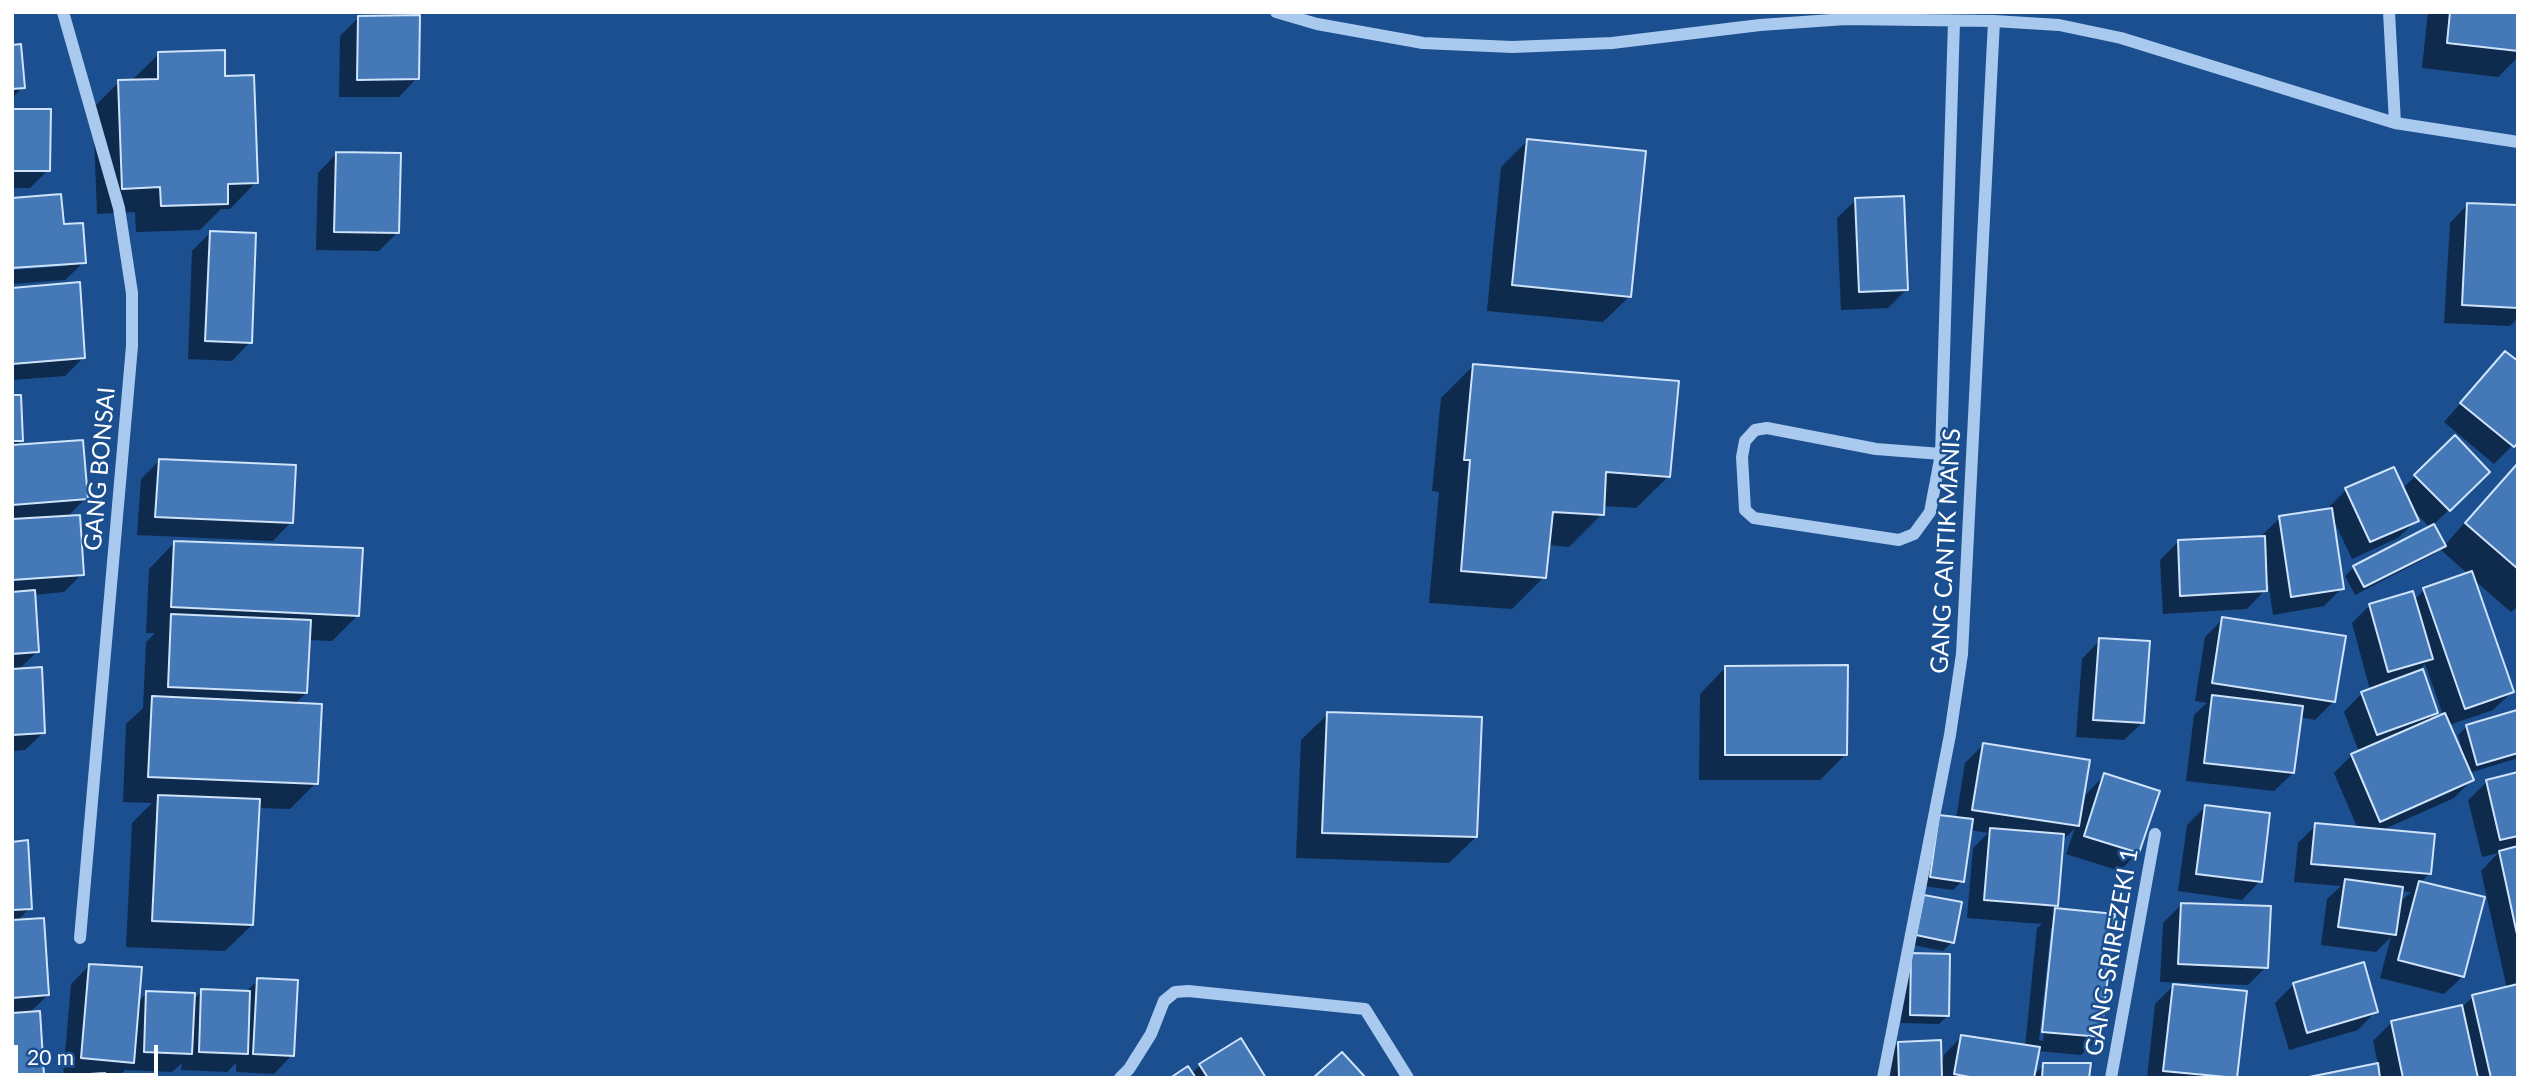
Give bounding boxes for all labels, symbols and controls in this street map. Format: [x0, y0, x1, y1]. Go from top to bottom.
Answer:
street label: GANG BONSAI [78, 386, 122, 552]
street label: GANG CANTIK MANIS [1925, 428, 1967, 674]
street label: GANG SRIREZEKI 1 [2080, 846, 2144, 1058]
scale bar [18, 1030, 161, 1074]
text: 20 m [27, 1044, 74, 1069]

